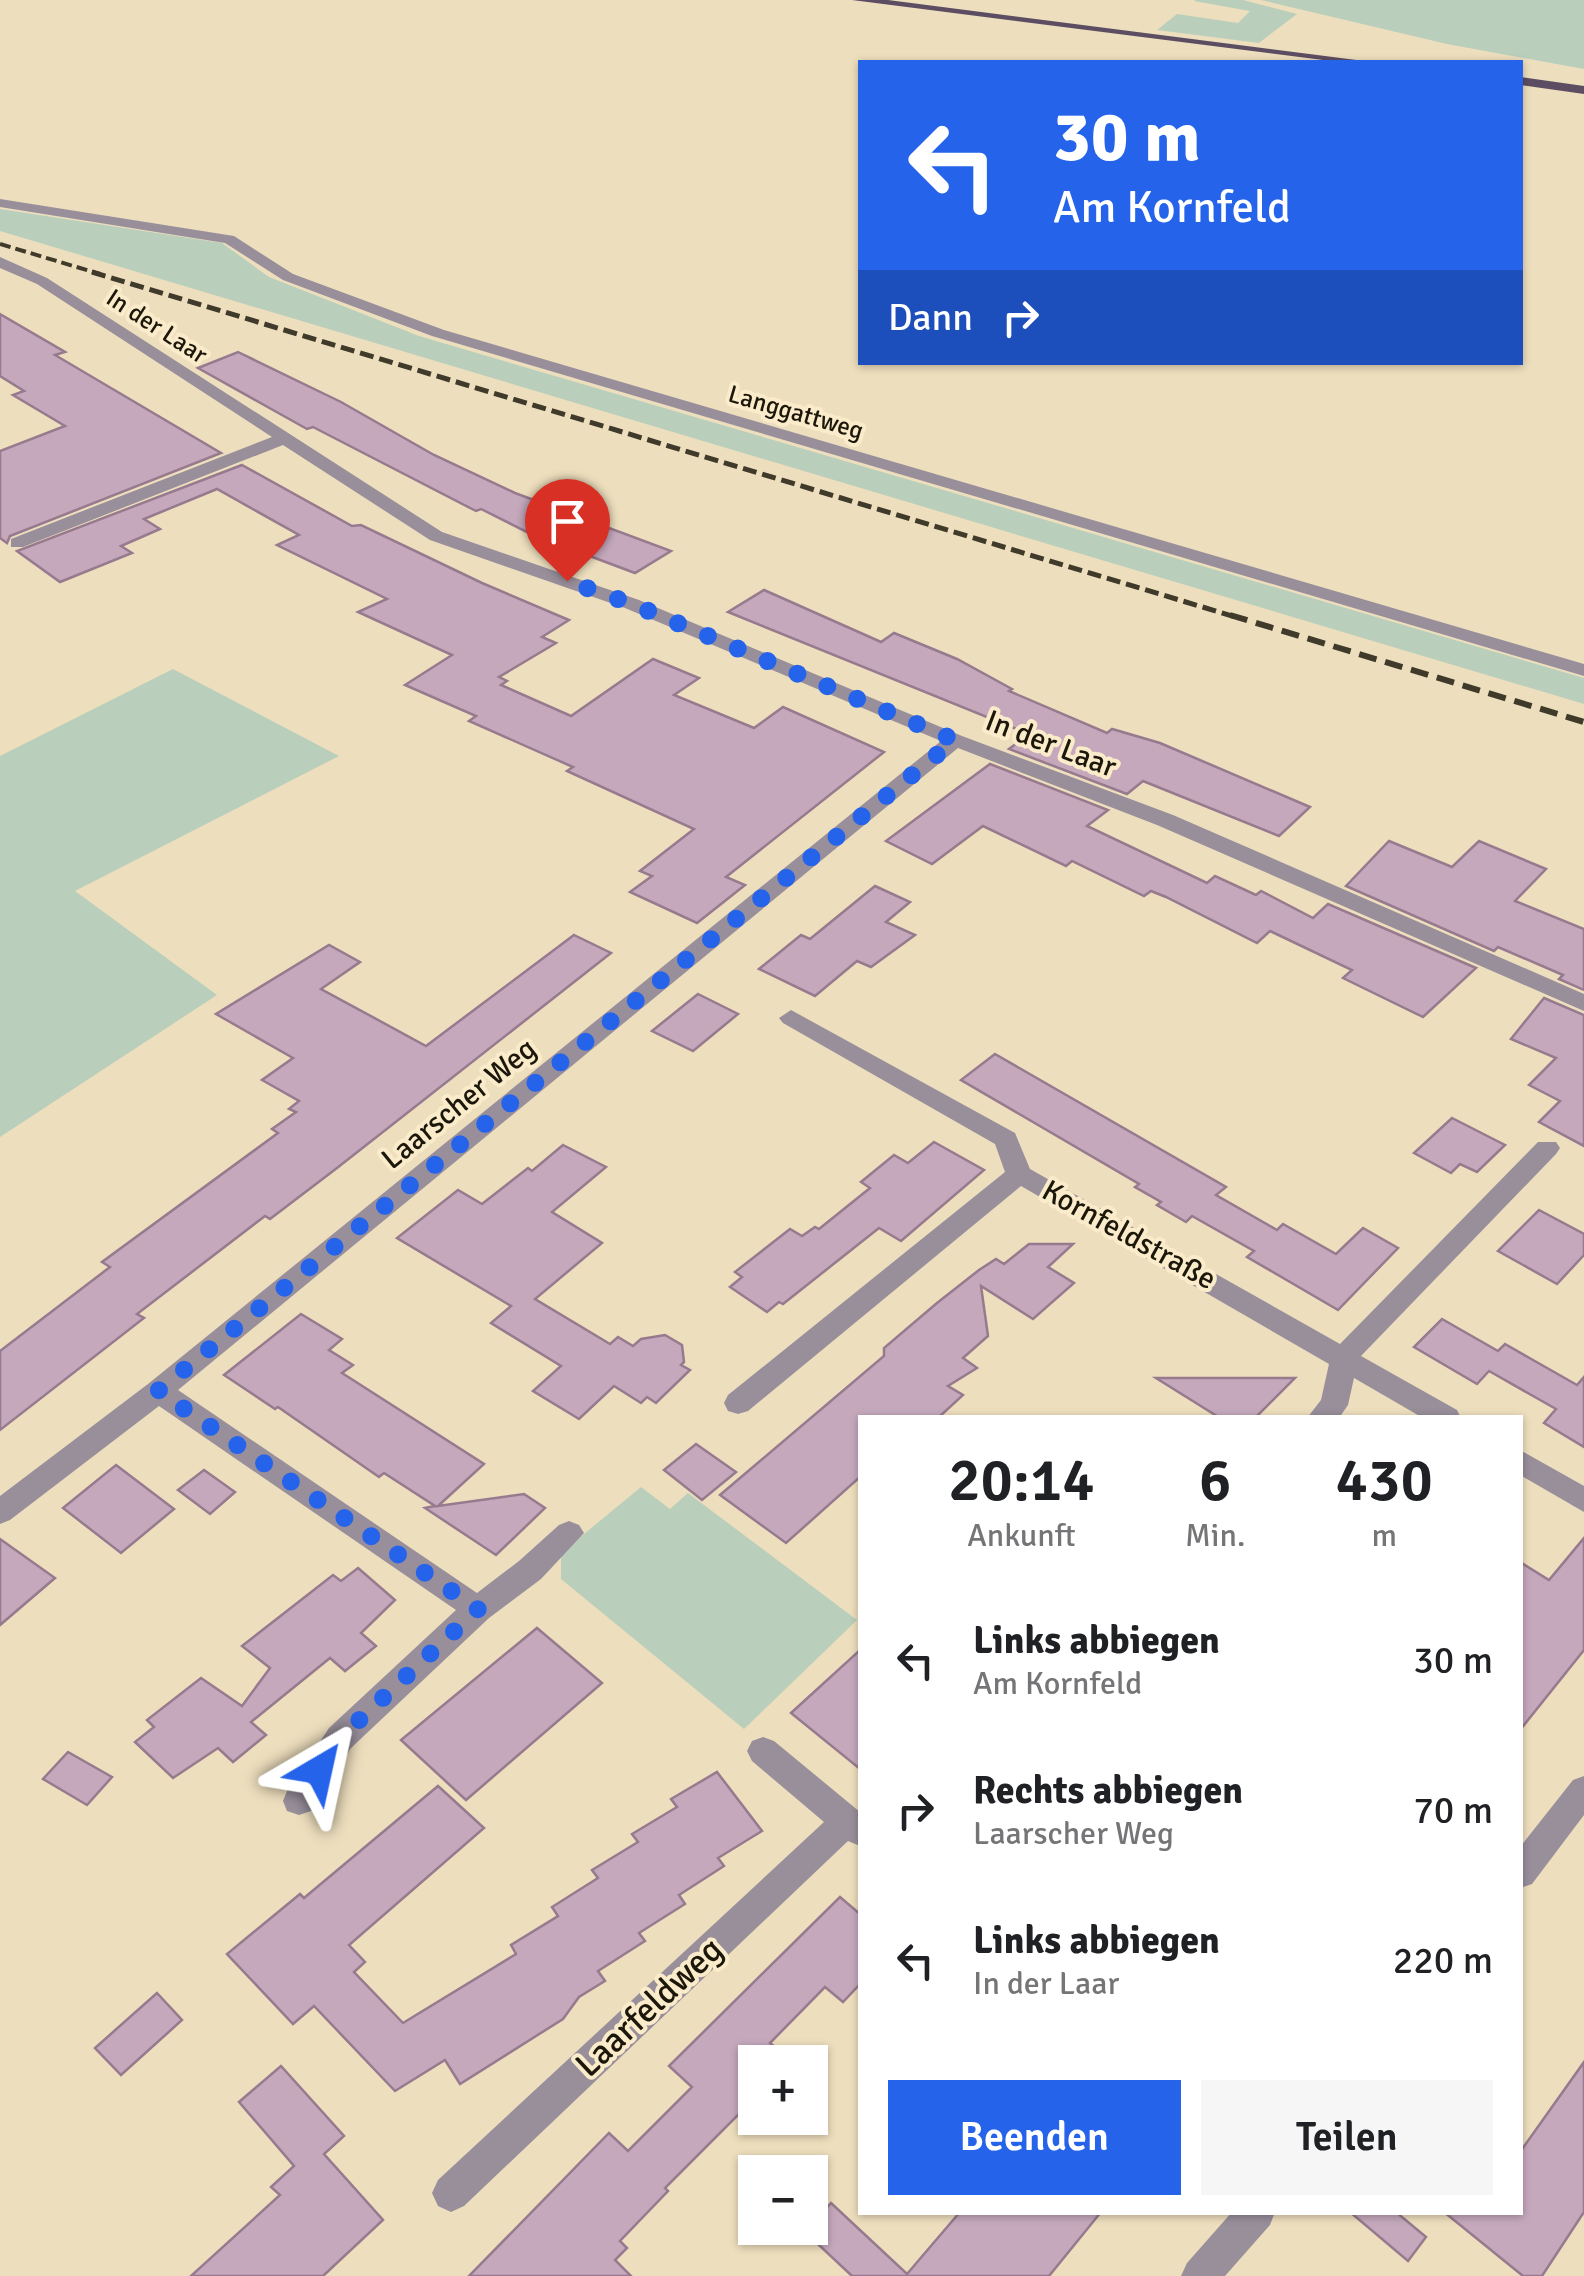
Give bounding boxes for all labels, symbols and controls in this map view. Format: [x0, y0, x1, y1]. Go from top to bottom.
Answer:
text: 30 m [1053, 94, 1201, 180]
icon: left [888, 100, 1018, 230]
text: Am Kornfeld [1053, 180, 1291, 235]
street label: In der Laar [101, 282, 214, 371]
icon: right [993, 290, 1048, 345]
text: Dann [888, 294, 973, 341]
street label: Langgattweg [725, 378, 867, 446]
pin [525, 479, 610, 582]
icon: arrive [540, 494, 595, 549]
street label: In der Laar [980, 702, 1122, 786]
street label: Laarscher Weg [374, 1030, 544, 1178]
street label: Kornfeldstraße [1036, 1172, 1222, 1298]
text: 20:14 [948, 1444, 1095, 1518]
text: 6 [1199, 1444, 1231, 1518]
text: 430 [1336, 1444, 1433, 1518]
text: Ankunft [967, 1516, 1076, 1555]
text: Min. [1185, 1516, 1245, 1555]
text: m [1371, 1516, 1397, 1555]
text: Links abbiegen [973, 1617, 1220, 1664]
icon: left [888, 1633, 943, 1688]
text: 30 m [1413, 1637, 1493, 1684]
text: Am Kornfeld [973, 1664, 1142, 1703]
position arrow [267, 1718, 371, 1822]
text: Rechts abbiegen [973, 1767, 1243, 1814]
icon: right [888, 1783, 943, 1838]
text: 70 m [1413, 1787, 1493, 1834]
text: Laarscher Weg [973, 1814, 1174, 1853]
text: Links abbiegen [973, 1917, 1220, 1964]
street label: Laarfeldweg [566, 1928, 732, 2086]
icon: left [888, 1933, 943, 1988]
text: 220 m [1393, 1937, 1493, 1984]
text: In der Laar [973, 1964, 1119, 2003]
map controls [738, 2045, 828, 2245]
button: + [738, 2045, 828, 2135]
button: Beenden [888, 2080, 1181, 2195]
button: Teilen [1201, 2080, 1493, 2195]
button: − [738, 2155, 828, 2245]

